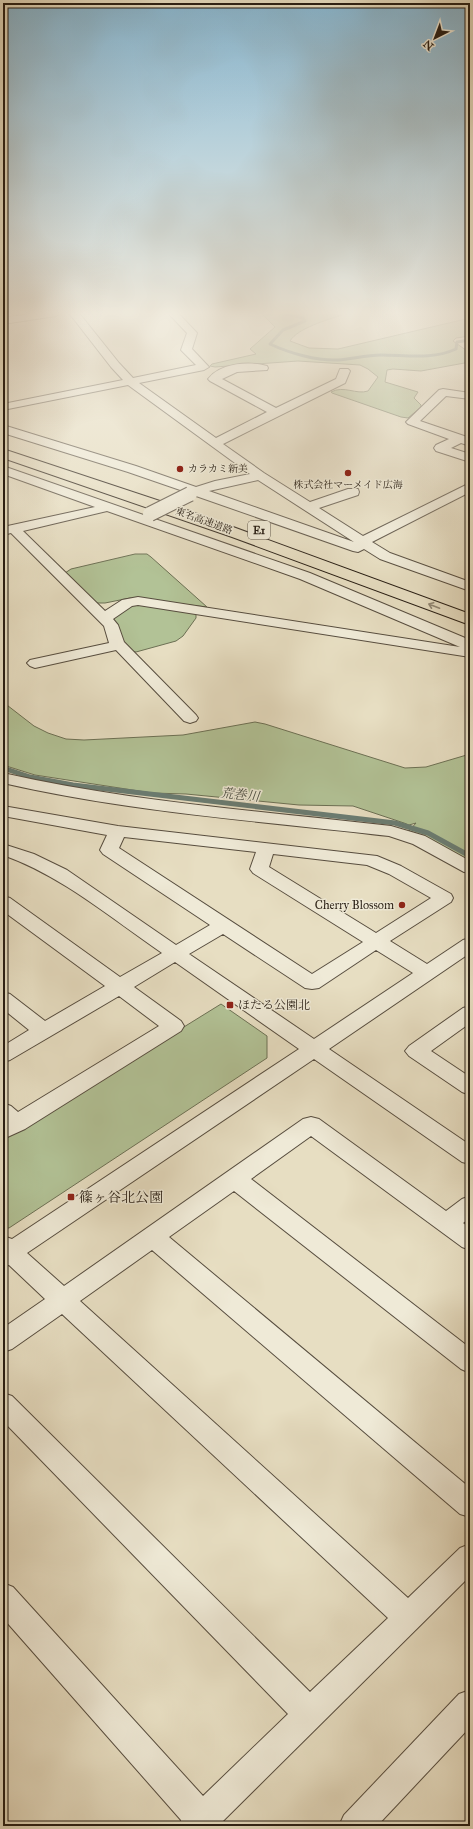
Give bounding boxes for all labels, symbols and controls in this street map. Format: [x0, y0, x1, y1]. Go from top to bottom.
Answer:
north arrow [415, 18, 455, 58]
text: N [420, 37, 436, 53]
place label: カラカミ新美 [188, 463, 248, 475]
marker: カラカミ新美 [175, 464, 185, 474]
marker: 株式会社マーメイド広海 [343, 468, 353, 478]
place label: 株式会社マーメイド広海 [293, 479, 403, 491]
street label: 東名高速道路 [174, 505, 234, 537]
road number: E1 [248, 521, 270, 539]
one-way arrow [428, 602, 440, 610]
water label: 荒巻川 [220, 785, 262, 805]
place label: Cherry Blossom [315, 898, 394, 912]
marker: Cherry Blossom [397, 900, 407, 910]
place label: ほたる公園北 [238, 998, 310, 1012]
marker: ほたる公園北 [225, 1000, 235, 1010]
place label: 篠ヶ谷北公園 [79, 1189, 163, 1206]
marker: 篠ヶ谷北公園 [66, 1192, 76, 1202]

